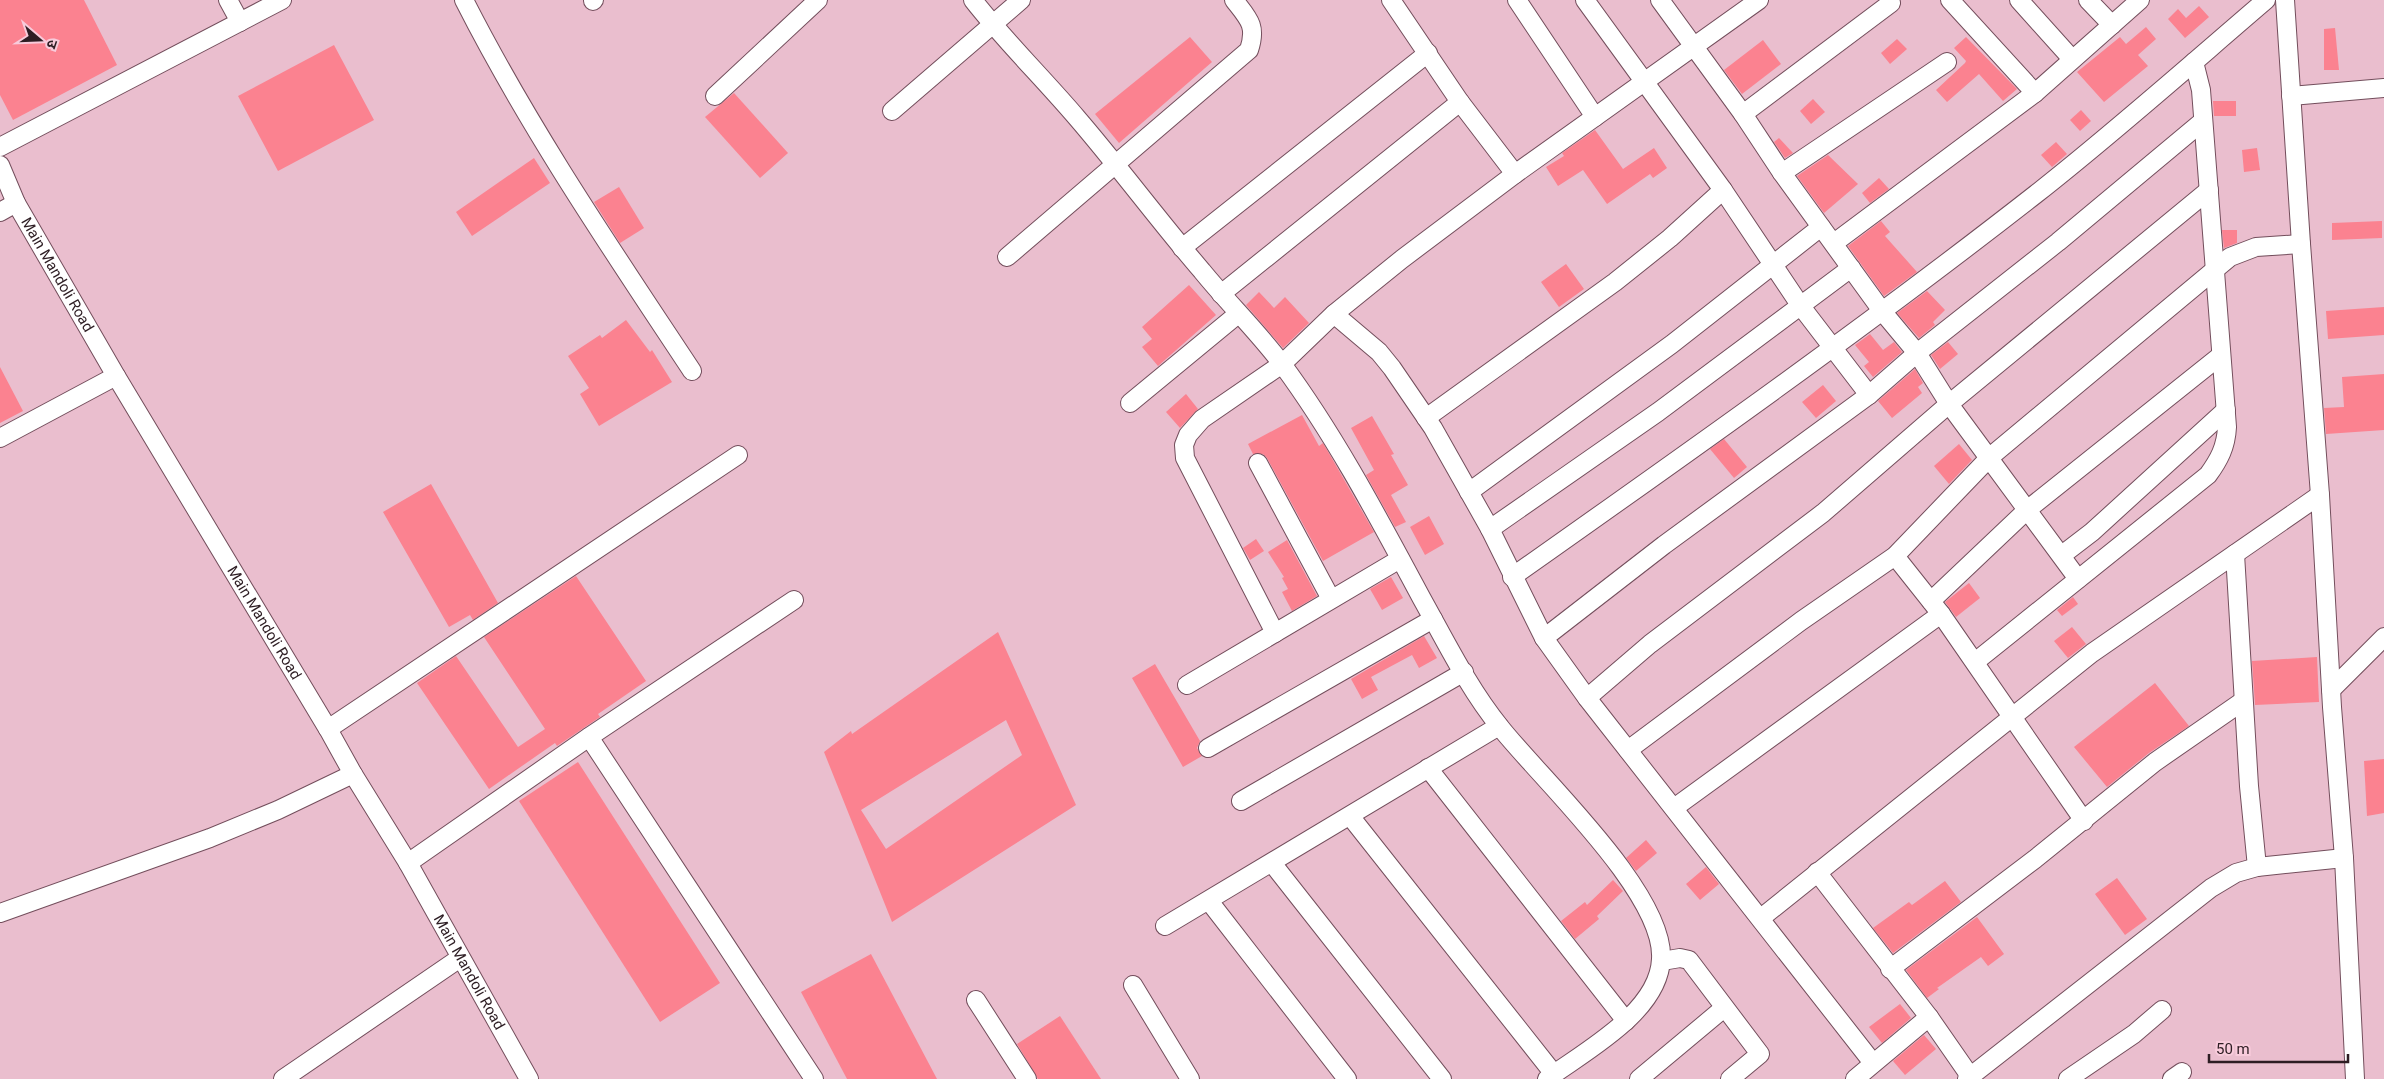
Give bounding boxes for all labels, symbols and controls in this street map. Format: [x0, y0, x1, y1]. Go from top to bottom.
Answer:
north arrow [15, 15, 65, 65]
text: उ [43, 38, 61, 51]
street label: Main Mandoli Road [17, 214, 98, 335]
street label: Main Mandoli Road [223, 563, 305, 683]
street label: Main Mandoli Road [430, 911, 509, 1033]
scale bar [2209, 1032, 2348, 1064]
text: 50 m [2216, 1040, 2250, 1058]

